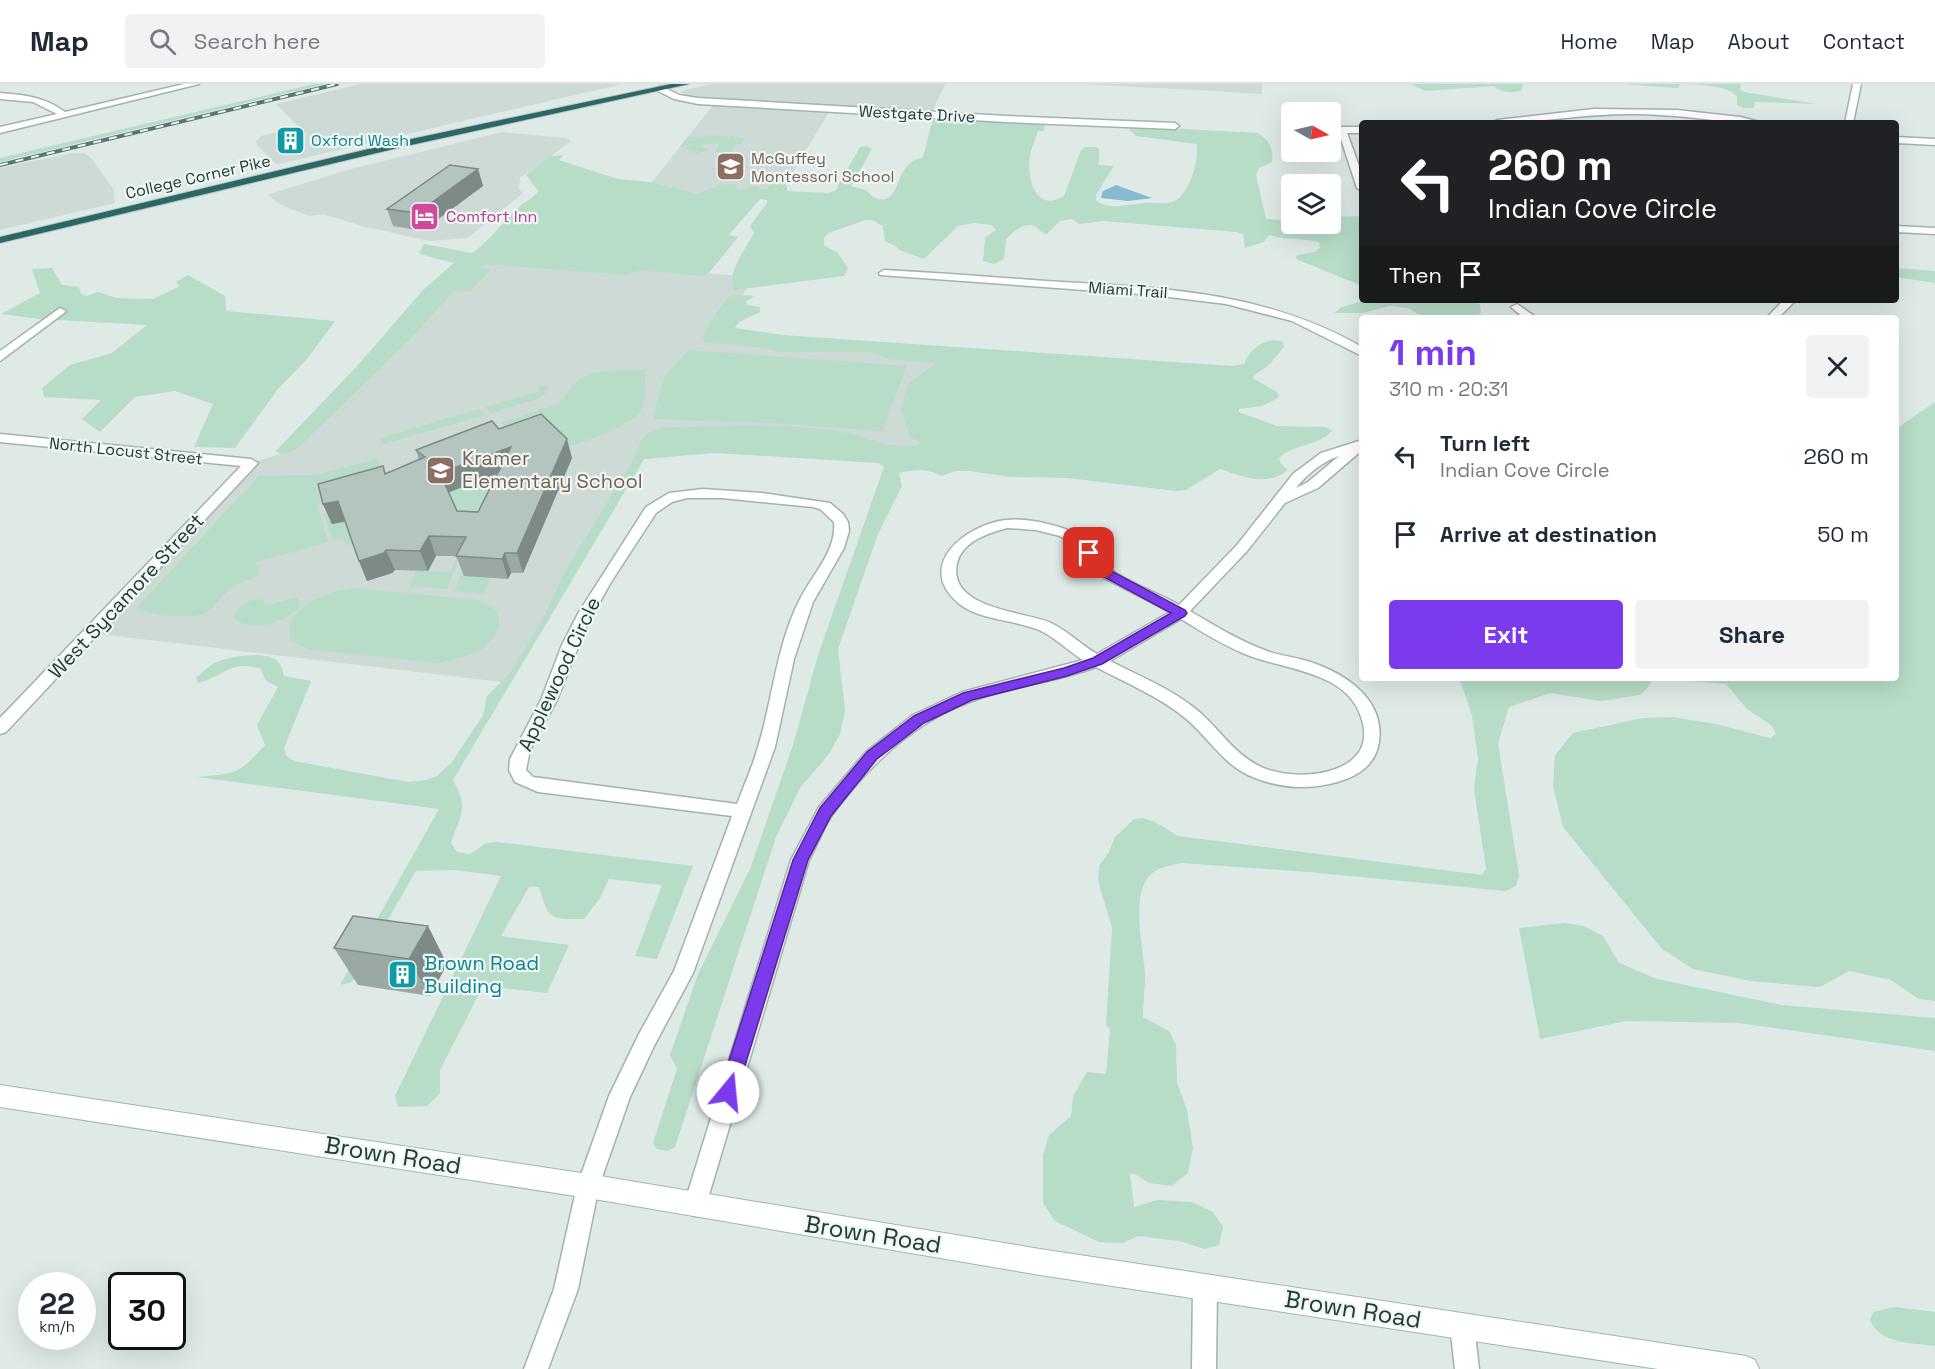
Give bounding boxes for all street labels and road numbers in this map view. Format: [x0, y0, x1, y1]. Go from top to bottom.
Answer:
street label: Westgate Drive [858, 100, 976, 128]
street label: College Corner Pike [123, 150, 273, 204]
street label: Miami Trail [1088, 277, 1168, 303]
street label: North Locust Street [48, 432, 204, 470]
street label: West Sycamore Street [43, 508, 209, 684]
street label: Applewood Circle [512, 593, 606, 755]
street label: Brown Road [322, 1129, 464, 1181]
street label: Brown Road [802, 1208, 944, 1260]
street label: Brown Road [1282, 1283, 1424, 1335]

